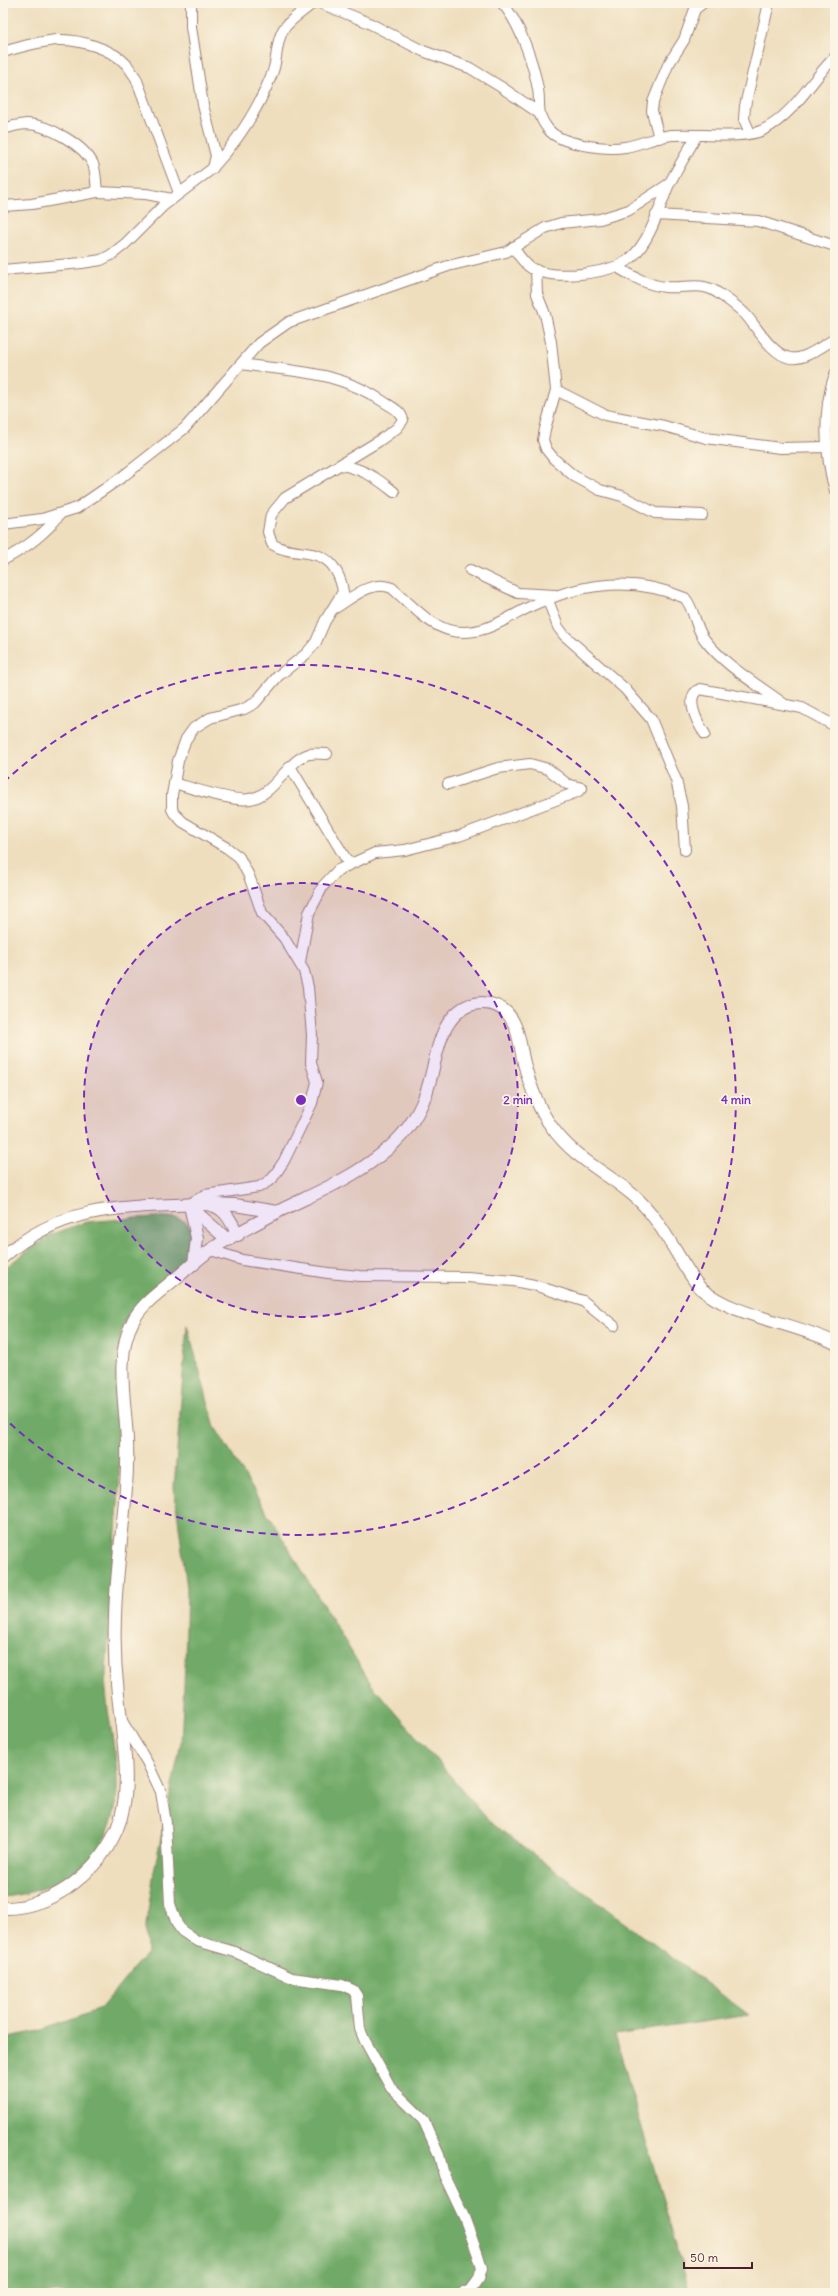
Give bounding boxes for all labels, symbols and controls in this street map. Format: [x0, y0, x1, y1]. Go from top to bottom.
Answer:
text: 2 min [503, 1092, 533, 1107]
text: 4 min [721, 1092, 751, 1107]
centre of rings [294, 1093, 308, 1107]
scale bar [684, 2244, 752, 2270]
text: 50 m [690, 2250, 719, 2265]

